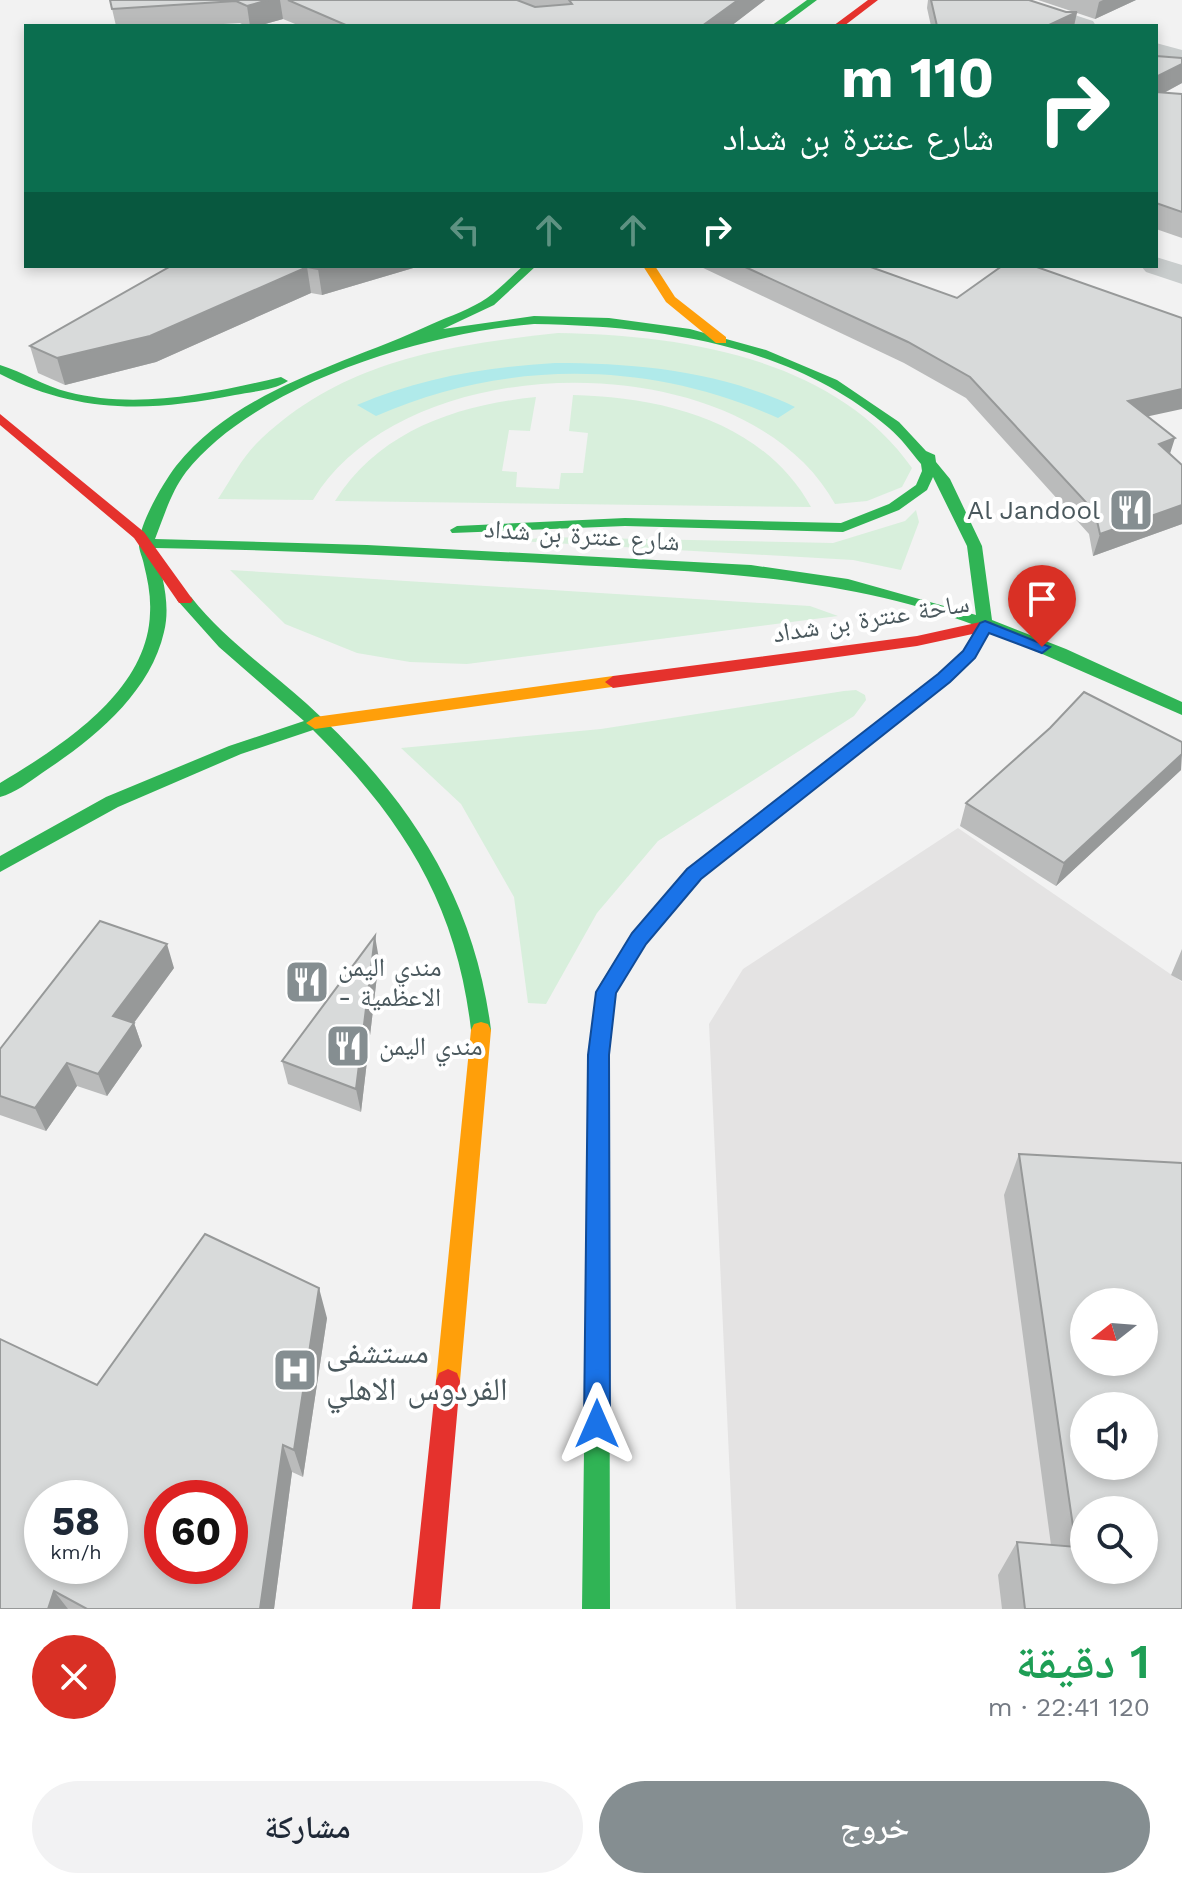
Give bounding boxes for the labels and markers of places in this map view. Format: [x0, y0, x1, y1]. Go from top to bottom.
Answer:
restaurant icon: Al Jandool [1107, 486, 1155, 534]
place label: Al Jandool [967, 495, 1100, 525]
pin [1008, 565, 1076, 647]
place label: مندي اليمن - الاعظمية [338, 952, 442, 1012]
restaurant icon: مندي اليمن - الاعظمية [283, 958, 331, 1006]
restaurant icon: مندي اليمن [324, 1022, 372, 1070]
place label: مندي اليمن [379, 1031, 483, 1067]
place label: مستشفى الفردوس الاهلي [326, 1333, 508, 1414]
hospital icon: مستشفى الفردوس الاهلي [271, 1346, 319, 1394]

